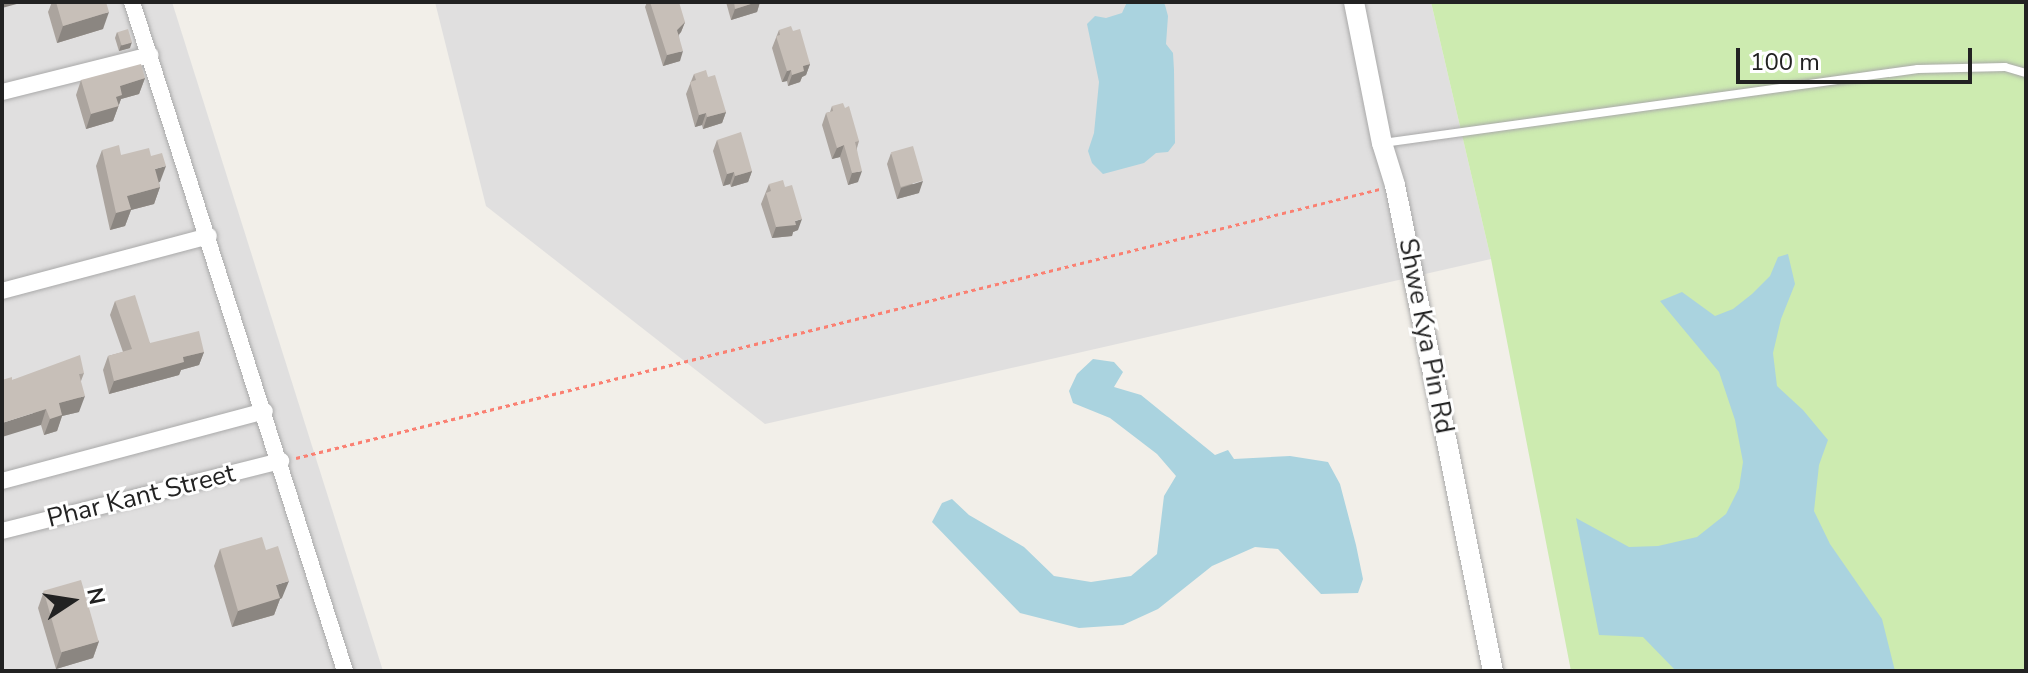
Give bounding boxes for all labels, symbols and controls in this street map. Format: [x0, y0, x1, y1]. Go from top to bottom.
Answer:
scale bar [1740, 32, 1976, 82]
text: 100 m [1750, 46, 1820, 78]
street label: Shwe Kya Pin Rd [1392, 236, 1460, 436]
street label: Phar Kant Street [44, 458, 238, 534]
north arrow [32, 561, 112, 641]
text: N [79, 585, 112, 607]

